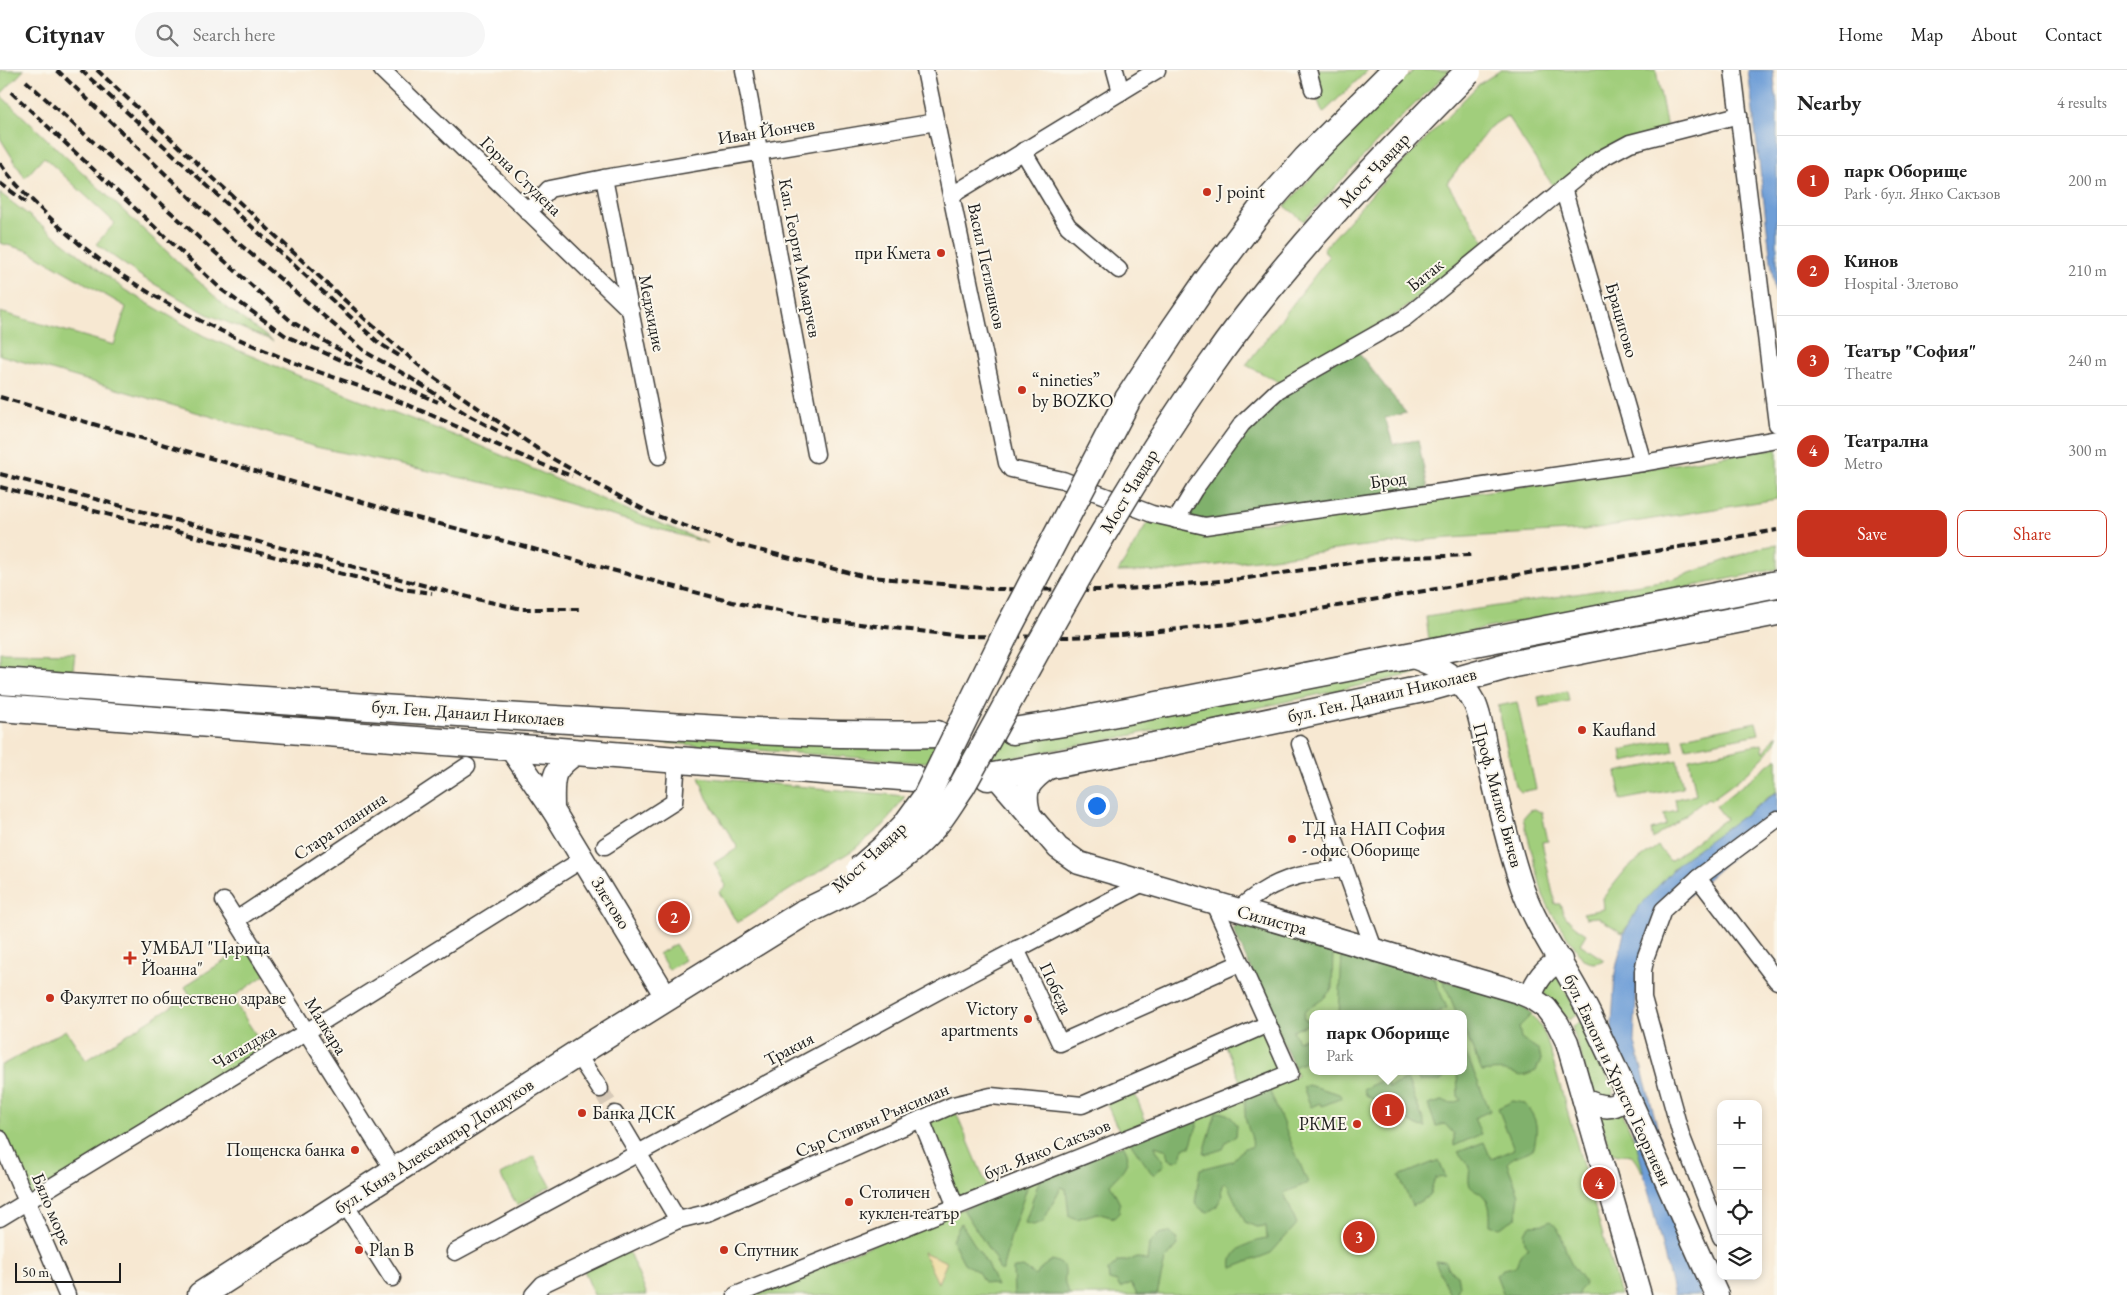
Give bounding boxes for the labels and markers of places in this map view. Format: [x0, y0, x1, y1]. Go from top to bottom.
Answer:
place label: J point [1215, 180, 1265, 203]
marker: J point [1201, 186, 1213, 198]
place label: при Кмета [855, 241, 932, 264]
marker: при Кмета [935, 247, 947, 259]
place label: “nineties” by BOZKO [1032, 368, 1113, 412]
marker: “nineties” by BOZKO [1016, 384, 1028, 396]
place label: Kaufland [1592, 718, 1657, 741]
marker: Kaufland [1576, 724, 1588, 736]
place label: ТД на НАП София - офис Оборище [1302, 817, 1445, 861]
marker: ТД на НАП София - офис Оборище [1286, 833, 1298, 845]
pin: 2 [658, 898, 690, 936]
place label: УМБАЛ "Царица Йоанна" [140, 936, 271, 980]
marker: УМБАЛ "Царица Йоанна" [123, 951, 137, 965]
place label: Факултет по обществено здраве [60, 986, 286, 1009]
marker: Факултет по обществено здраве [44, 992, 56, 1004]
place label: Victory apartments [941, 997, 1018, 1041]
marker: Victory apartments [1022, 1013, 1034, 1025]
pin: 1 [1372, 1091, 1404, 1129]
place label: Банка ДСК [592, 1101, 676, 1124]
marker: Банка ДСК [576, 1107, 588, 1119]
place label: РКМЕ [1299, 1112, 1347, 1135]
marker: РКМЕ [1351, 1118, 1363, 1130]
place label: Пощенска банка [226, 1138, 346, 1161]
marker: Пощенска банка [349, 1144, 361, 1156]
pin: 4 [1583, 1164, 1615, 1202]
place label: Столичен куклен театър [859, 1180, 959, 1224]
marker: Столичен куклен театър [843, 1196, 855, 1208]
pin: 3 [1343, 1218, 1375, 1256]
place label: Plan B [369, 1238, 414, 1261]
place label: Спутник [734, 1238, 799, 1261]
marker: Plan B [353, 1244, 365, 1256]
marker: Спутник [718, 1244, 730, 1256]

